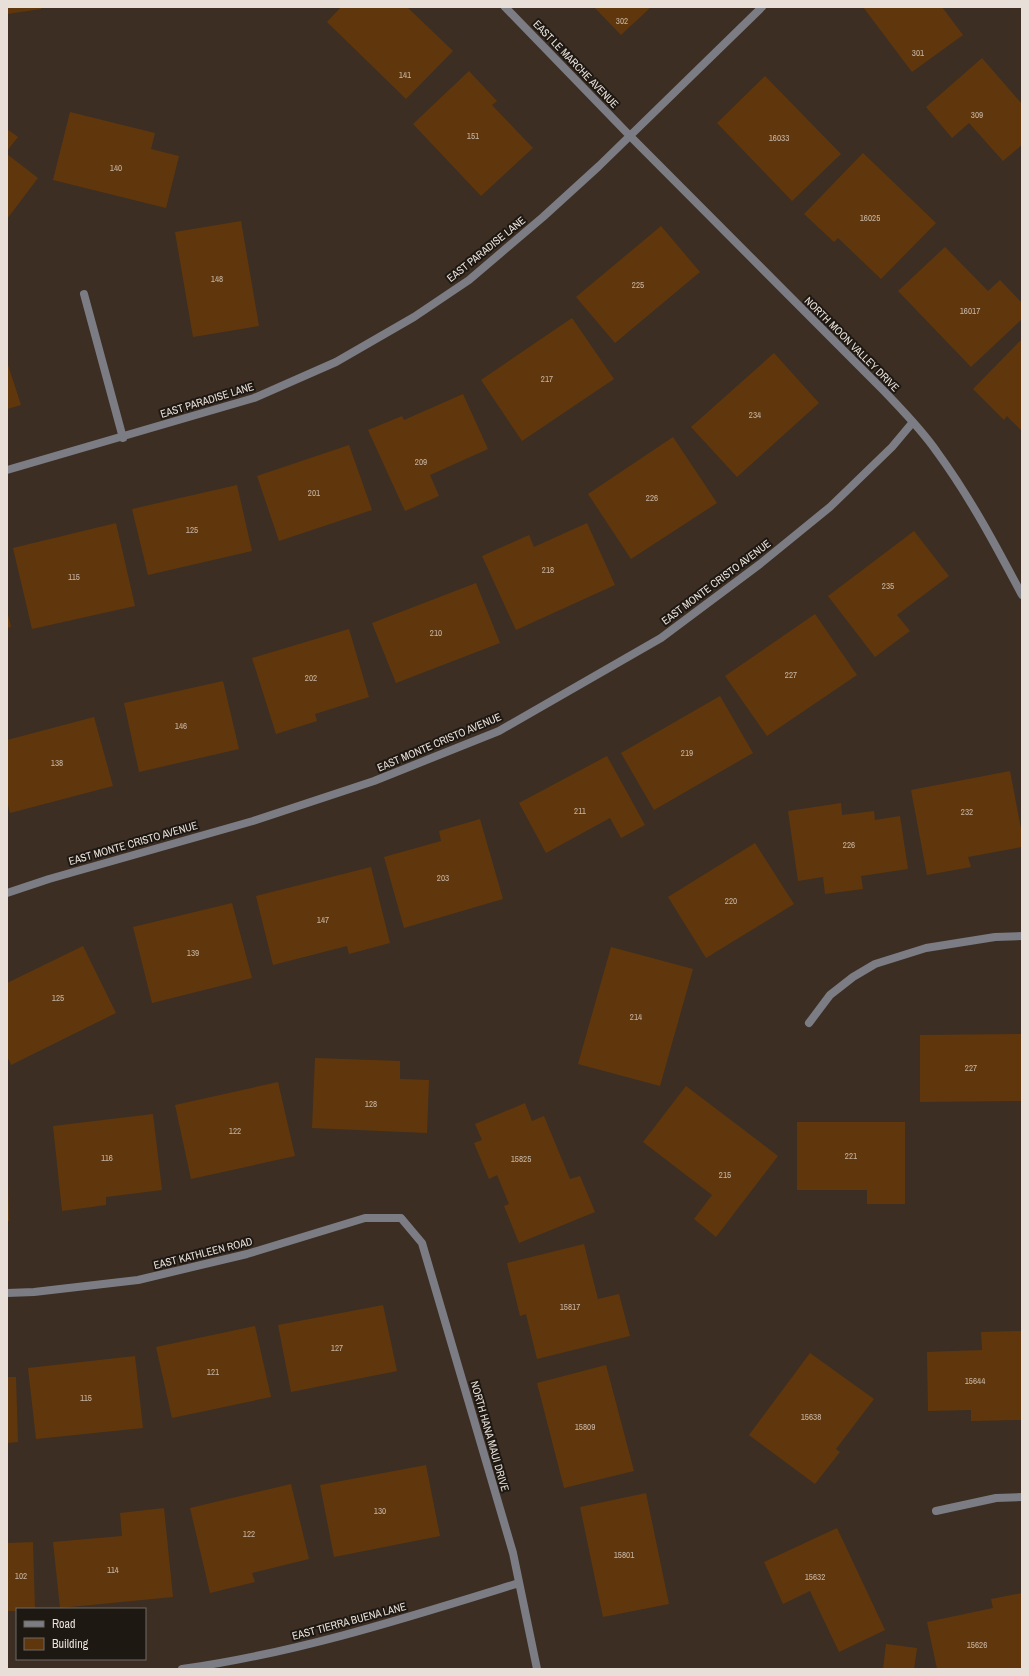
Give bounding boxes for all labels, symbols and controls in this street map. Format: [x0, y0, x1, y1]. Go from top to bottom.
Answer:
house number: 302 [616, 15, 628, 27]
street label: EAST LE MARCHE AVENUE [530, 17, 622, 111]
house number: 301 [912, 47, 924, 59]
house number: 141 [399, 69, 411, 81]
house number: 309 [971, 109, 983, 121]
house number: 151 [467, 130, 479, 142]
house number: 16033 [769, 132, 789, 144]
house number: 140 [110, 162, 122, 174]
house number: 16025 [860, 212, 880, 224]
street label: EAST PARADISE LANE [444, 213, 528, 285]
house number: 148 [211, 273, 223, 285]
house number: 225 [632, 279, 644, 291]
street label: NORTH MOON VALLEY DRIVE [802, 294, 902, 394]
house number: 16017 [960, 305, 980, 317]
house number: 217 [541, 373, 553, 385]
street label: EAST PARADISE LANE [159, 379, 255, 421]
house number: 234 [749, 409, 761, 421]
house number: 209 [415, 456, 427, 468]
house number: 201 [308, 487, 320, 499]
house number: 226 [646, 492, 658, 504]
house number: 125 [186, 524, 198, 536]
street label: EAST MONTE CRISTO AVENUE [659, 536, 773, 628]
house number: 218 [542, 564, 554, 576]
house number: 115 [68, 571, 80, 583]
house number: 235 [882, 580, 894, 592]
house number: 210 [430, 627, 442, 639]
house number: 227 [785, 669, 797, 681]
house number: 202 [305, 672, 317, 684]
street label: EAST MONTE CRISTO AVENUE [375, 709, 503, 775]
house number: 146 [175, 720, 187, 732]
house number: 219 [681, 747, 693, 759]
house number: 138 [51, 757, 63, 769]
house number: 211 [574, 805, 586, 817]
house number: 232 [961, 806, 973, 818]
street label: EAST MONTE CRISTO AVENUE [67, 818, 199, 868]
house number: 226 [843, 839, 855, 851]
house number: 203 [437, 872, 449, 884]
house number: 220 [725, 895, 737, 907]
house number: 147 [317, 914, 329, 926]
house number: 139 [187, 947, 199, 959]
house number: 125 [52, 992, 64, 1004]
house number: 214 [630, 1011, 642, 1023]
house number: 227 [965, 1062, 977, 1074]
house number: 128 [365, 1098, 377, 1110]
house number: 122 [229, 1125, 241, 1137]
house number: 221 [845, 1150, 857, 1162]
house number: 116 [101, 1152, 113, 1164]
house number: 15825 [511, 1153, 531, 1165]
house number: 215 [719, 1169, 731, 1181]
street label: EAST KATHLEEN ROAD [152, 1234, 254, 1272]
house number: 15817 [560, 1301, 580, 1313]
house number: 127 [331, 1342, 343, 1354]
house number: 121 [207, 1366, 219, 1378]
house number: 15644 [965, 1375, 985, 1387]
street label: NORTH HANA MAUI DRIVE [468, 1379, 512, 1493]
house number: 115 [80, 1392, 92, 1404]
house number: 15638 [801, 1411, 821, 1423]
house number: 15809 [575, 1421, 595, 1433]
house number: 130 [374, 1505, 386, 1517]
house number: 122 [243, 1528, 255, 1540]
house number: 15801 [614, 1549, 634, 1561]
house number: 114 [107, 1564, 119, 1576]
house number: 102 [15, 1570, 27, 1582]
house number: 15632 [805, 1571, 825, 1583]
street label: EAST TIERRA BUENA LANE [290, 1599, 408, 1643]
legend [16, 1608, 146, 1660]
text: Road [52, 1616, 76, 1632]
text: Building [52, 1636, 89, 1652]
house number: 15626 [967, 1639, 987, 1651]

